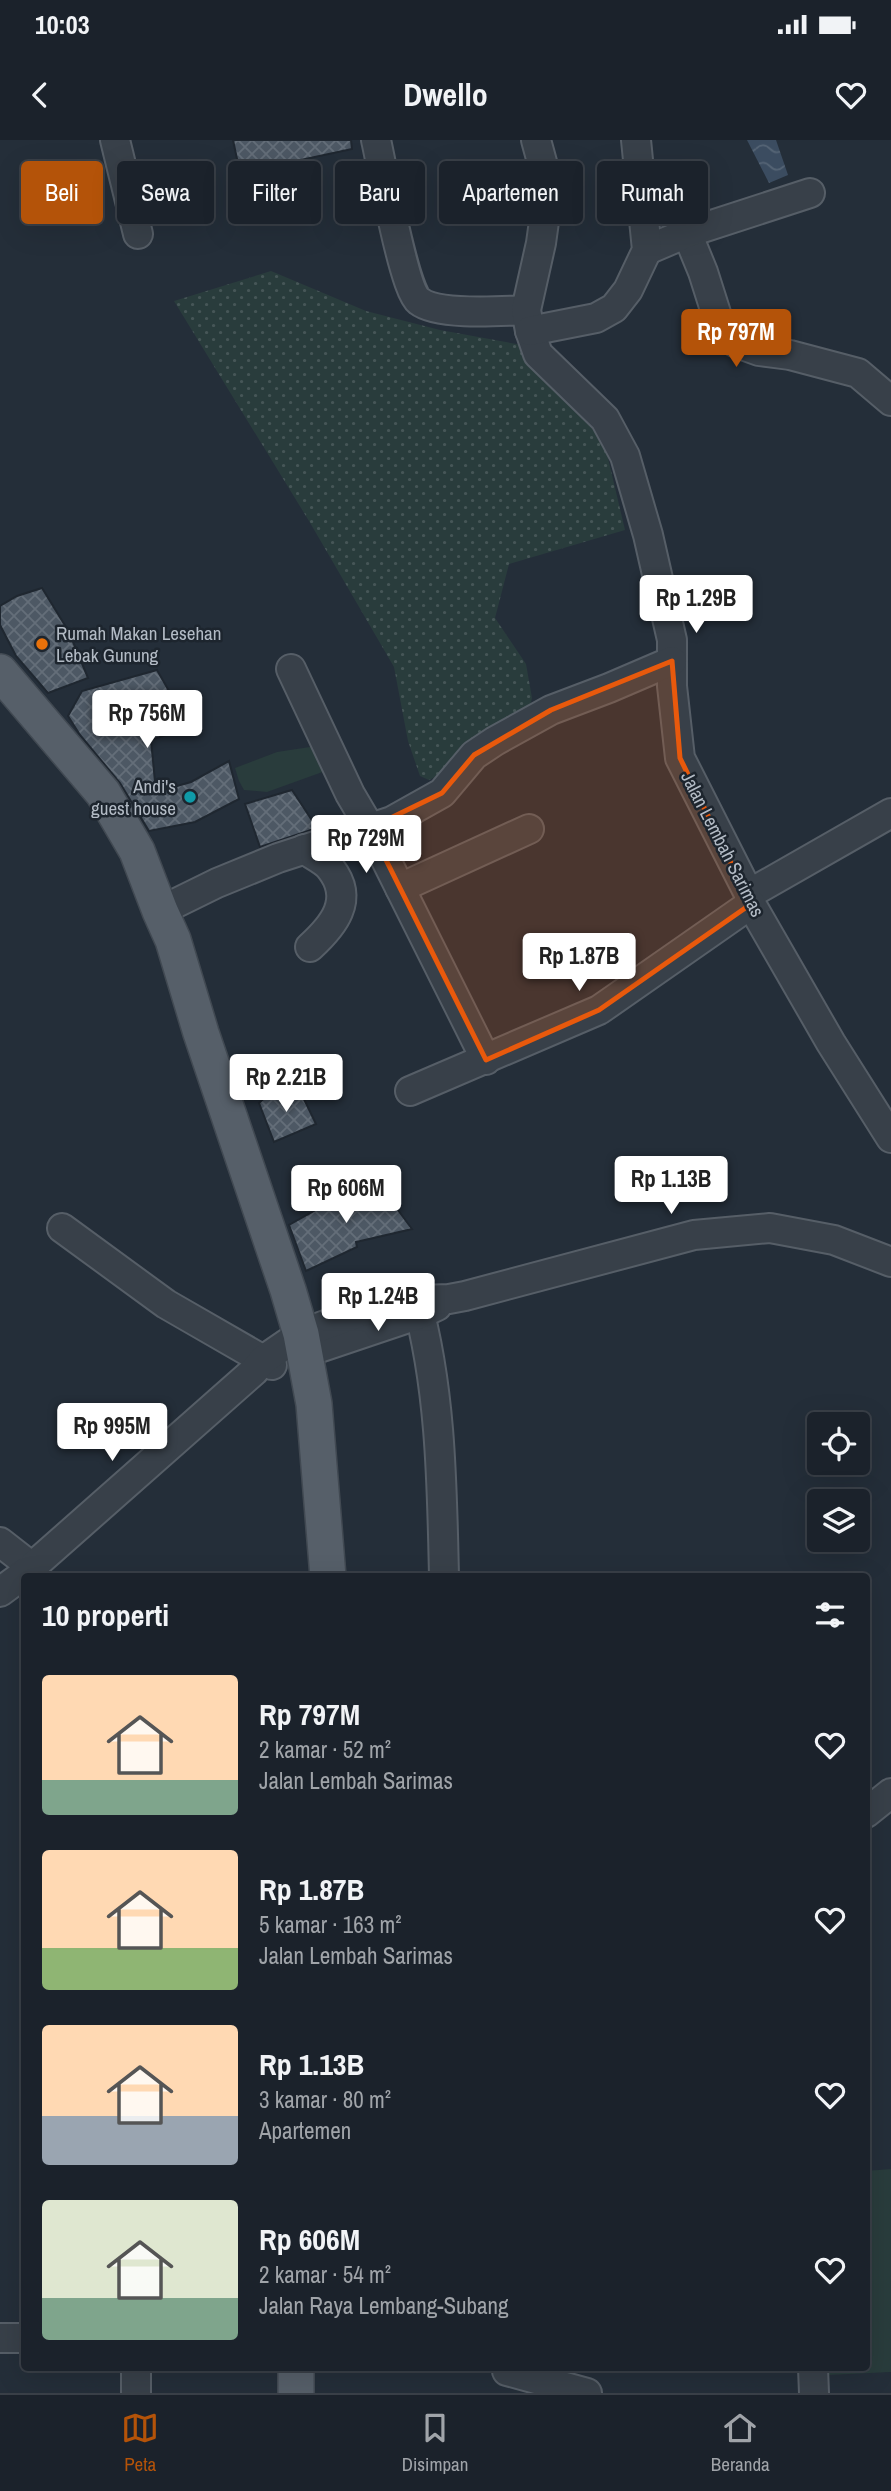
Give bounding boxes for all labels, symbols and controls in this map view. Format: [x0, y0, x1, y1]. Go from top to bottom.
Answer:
text: 10:03 [35, 7, 90, 42]
text: Dwello [403, 73, 488, 116]
icon: back [21, 76, 59, 114]
icon: heart [832, 76, 870, 114]
chip: Beli [21, 161, 103, 224]
chip: Sewa [117, 161, 214, 224]
chip: Filter [228, 161, 321, 224]
chip: Baru [335, 161, 425, 224]
chip: Apartemen [439, 161, 583, 224]
chip: Rumah [597, 161, 708, 224]
pin: Rp 797M [671, 310, 801, 369]
text: Rp 797M [697, 316, 775, 347]
pin: Rp 1.29B [624, 575, 768, 635]
text: Rp 1.29B [656, 582, 736, 613]
place label: Rumah Makan Lesehan Lebak Gunung [56, 620, 221, 668]
marker: Rumah Makan Lesehan Lebak Gunung [34, 636, 50, 652]
pin: Rp 756M [82, 690, 212, 750]
text: Rp 756M [108, 697, 186, 728]
street label: Jalan Lembah Sarimas [675, 767, 771, 921]
place label: Andi's guest house [91, 773, 176, 821]
marker: Andi's guest house [182, 789, 198, 805]
pin: Rp 729M [301, 816, 431, 875]
text: Rp 729M [327, 822, 405, 853]
pin: Rp 1.87B [507, 934, 651, 993]
text: Rp 1.87B [539, 940, 619, 971]
pin: Rp 2.21B [214, 1054, 358, 1114]
text: Rp 2.21B [246, 1061, 326, 1092]
pin: Rp 1.13B [599, 1156, 743, 1216]
text: Rp 1.13B [631, 1163, 711, 1194]
pin: Rp 606M [281, 1166, 411, 1225]
text: Rp 606M [307, 1172, 385, 1203]
pin: Rp 1.24B [306, 1274, 450, 1333]
text: Rp 1.24B [338, 1280, 418, 1311]
pin: Rp 995M [47, 1404, 177, 1463]
text: Rp 995M [73, 1410, 151, 1441]
map controls [807, 1412, 870, 1552]
button: locate [807, 1412, 870, 1475]
button: layers [807, 1489, 870, 1552]
text: 10 properti [42, 1595, 169, 1635]
icon: filters [811, 1596, 849, 1634]
text: Rp 797M [259, 1694, 360, 1734]
icon: home [98, 1703, 182, 1787]
icon: heart [811, 1726, 849, 1764]
text: 2 kamar · 52 m² [259, 1734, 391, 1765]
text: Jalan Lembah Sarimas [259, 1765, 453, 1796]
text: Rp 1.87B [259, 1869, 364, 1909]
icon: home [98, 1878, 182, 1962]
icon: heart [811, 1901, 849, 1939]
text: 5 kamar · 163 m² [259, 1909, 402, 1940]
text: Jalan Lembah Sarimas [259, 1940, 453, 1971]
text: Rp 1.13B [259, 2044, 364, 2084]
icon: home [98, 2053, 182, 2137]
icon: heart [811, 2076, 849, 2114]
text: 3 kamar · 80 m² [259, 2084, 391, 2115]
text: Apartemen [259, 2115, 351, 2146]
text: Rp 606M [259, 2219, 360, 2259]
icon: home [98, 2228, 182, 2312]
icon: heart [811, 2251, 849, 2289]
text: 2 kamar · 54 m² [259, 2259, 391, 2290]
text: Jalan Raya Lembang-Subang [259, 2290, 509, 2321]
tab: Peta [121, 2409, 159, 2477]
tab: Disimpan [402, 2409, 468, 2477]
tab: Beranda [711, 2409, 770, 2477]

